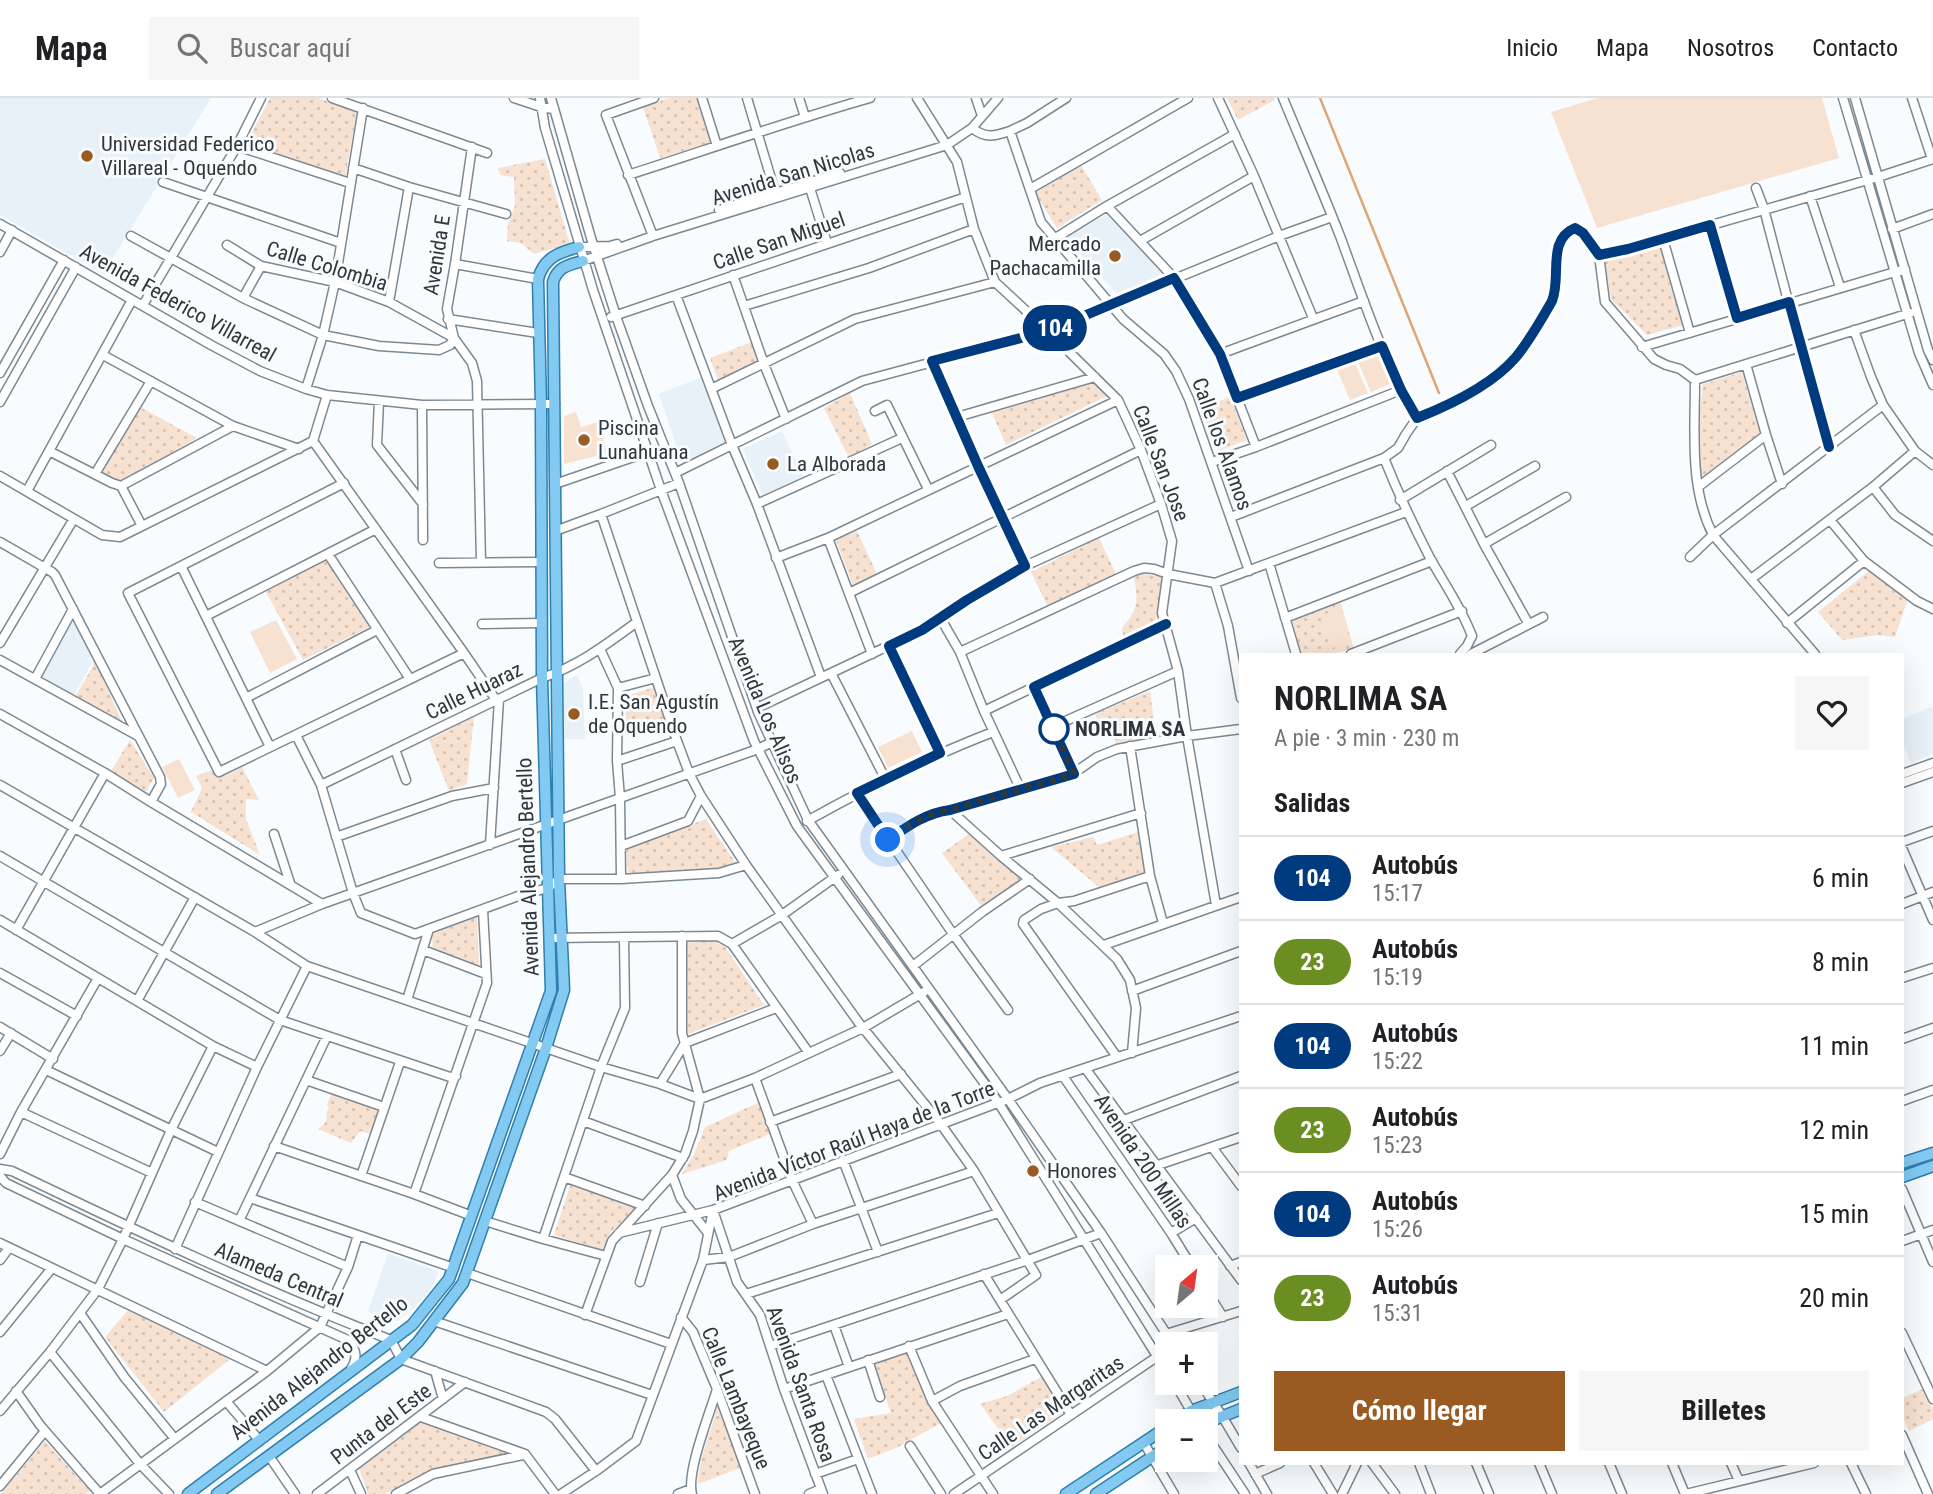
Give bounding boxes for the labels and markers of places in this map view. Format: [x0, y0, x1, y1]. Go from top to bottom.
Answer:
place label: Universidad Federico Villareal - Oquendo [101, 132, 274, 180]
marker: Universidad Federico Villareal - Oquendo [79, 148, 95, 164]
place label: Mercado Pachacamilla [989, 232, 1101, 280]
marker: Mercado Pachacamilla [1107, 248, 1123, 264]
place label: Piscina Lunahuana [598, 416, 689, 464]
marker: Piscina Lunahuana [576, 432, 592, 448]
place label: La Alborada [787, 452, 886, 476]
marker: La Alborada [765, 456, 781, 472]
place label: I.E. San Agustín de Oquendo [588, 690, 719, 738]
marker: I.E. San Agustín de Oquendo [566, 706, 582, 722]
marker: NORLIMA SA [1039, 714, 1069, 744]
place label: NORLIMA SA [1075, 717, 1186, 741]
place label: Honores [1047, 1159, 1117, 1183]
marker: Honores [1025, 1163, 1041, 1179]

